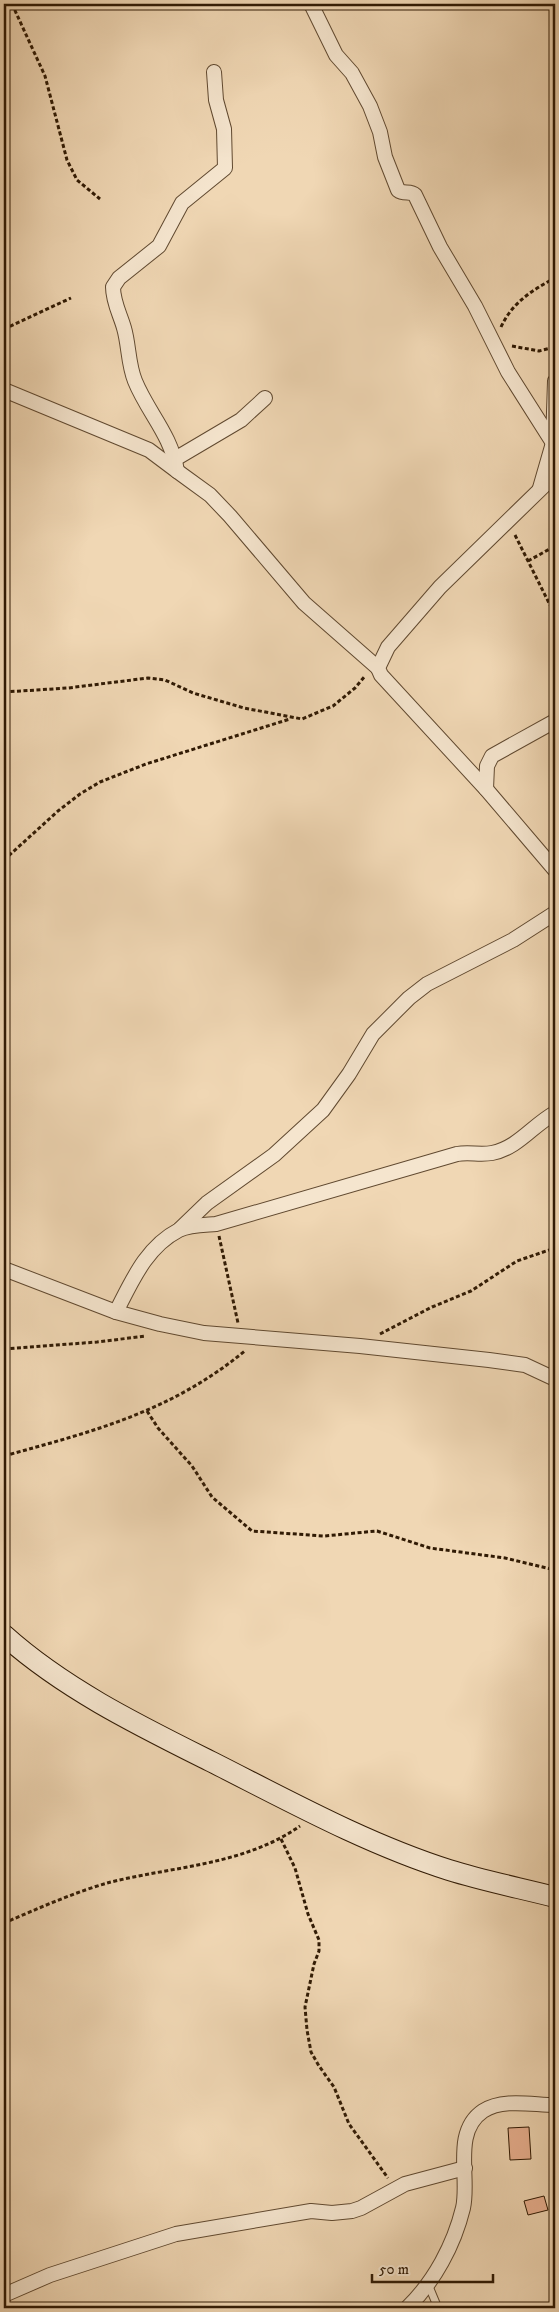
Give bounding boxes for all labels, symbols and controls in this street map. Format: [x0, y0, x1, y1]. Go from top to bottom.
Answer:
scale bar [372, 2252, 493, 2284]
text: 50 m [379, 2260, 409, 2279]

